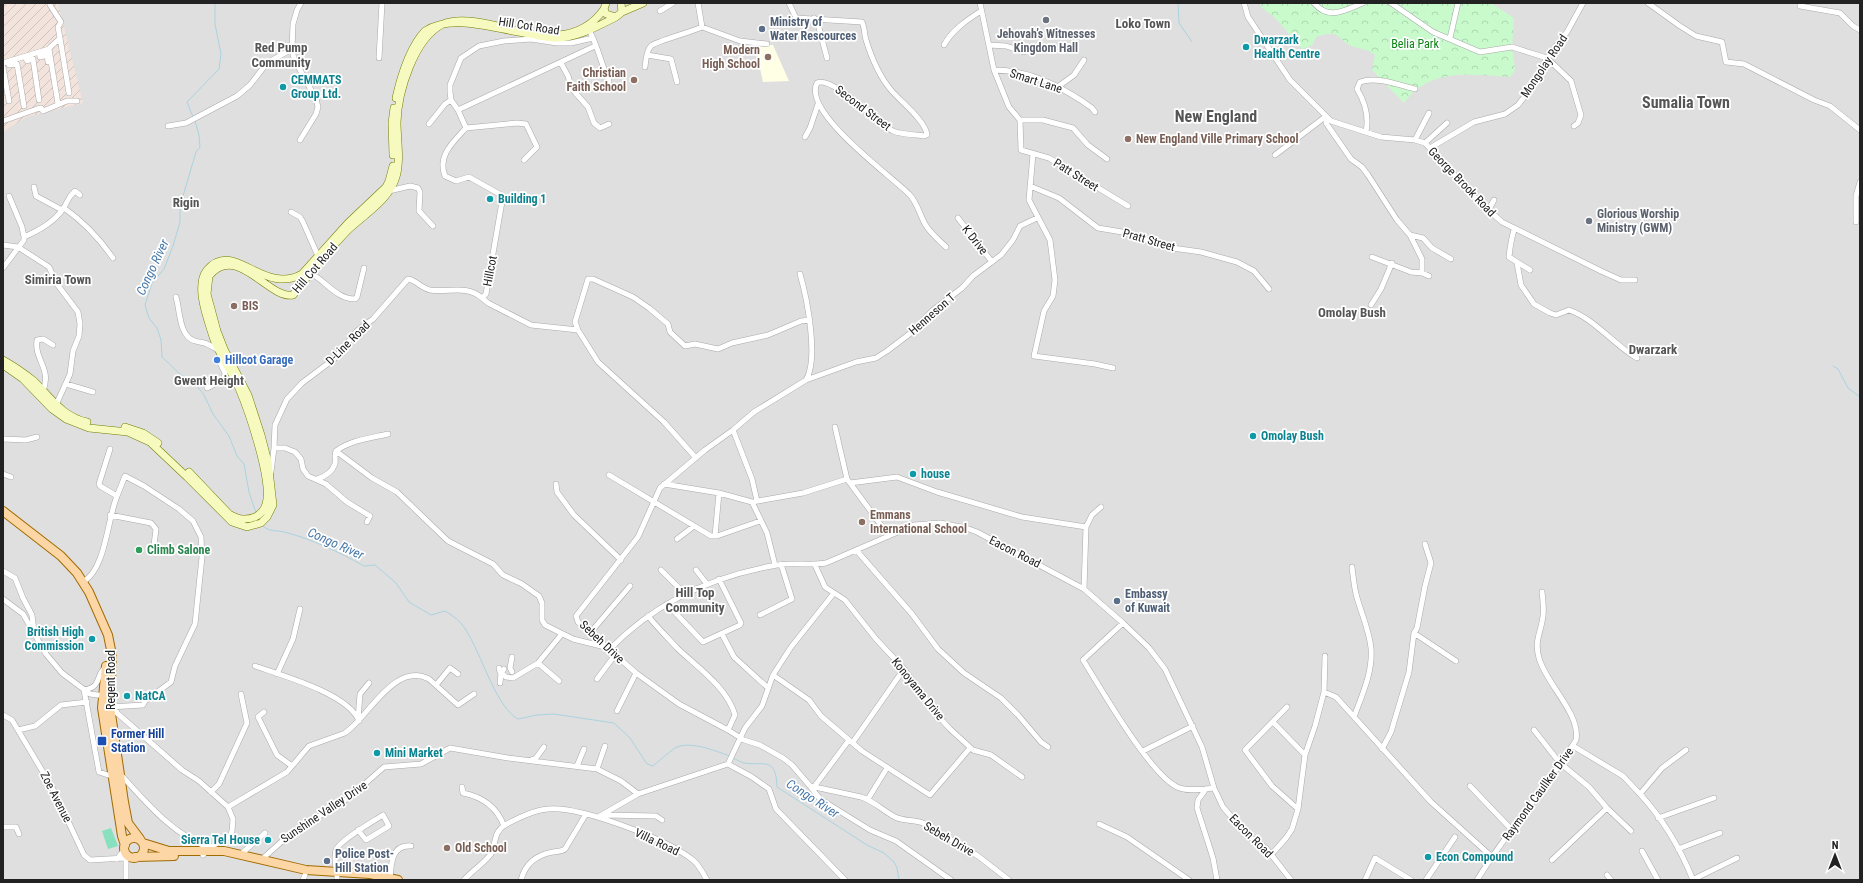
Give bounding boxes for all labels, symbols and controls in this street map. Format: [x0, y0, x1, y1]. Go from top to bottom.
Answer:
street label: Hill Cot Road [497, 14, 561, 38]
place label: Ministry of Water Rescources [770, 15, 857, 43]
marker: Jehovah’s Witnesses Kingdom Hall [1041, 15, 1051, 25]
district label: Loko Town [1116, 16, 1170, 31]
marker: Ministry of Water Rescources [757, 24, 767, 34]
place label: Jehovah’s Witnesses Kingdom Hall [997, 27, 1096, 55]
street label: Mongolay Road [1518, 32, 1570, 100]
place label: Dwarzark Health Centre [1254, 33, 1320, 61]
park label: Belia Park [1391, 37, 1439, 51]
district label: Red Pump Community [251, 40, 311, 70]
marker: Dwarzark Health Centre [1241, 42, 1251, 52]
place label: Modern High School [702, 43, 760, 71]
marker: Modern High School [763, 52, 773, 62]
place label: Christian Faith School [567, 66, 626, 94]
street label: Smart Lane [1008, 66, 1064, 96]
place label: CEMMATS Group Ltd. [291, 73, 342, 101]
marker: Christian Faith School [629, 75, 639, 85]
marker: CEMMATS Group Ltd. [278, 82, 288, 92]
street label: Second Street [832, 83, 894, 134]
district label: Sumalia Town [1642, 93, 1730, 112]
district label: New England [1175, 107, 1257, 126]
place label: New England Ville Primary School [1136, 132, 1299, 146]
marker: New England Ville Primary School [1123, 134, 1133, 144]
street label: George Brook Road [1425, 144, 1499, 220]
street label: Patt Street [1051, 156, 1101, 195]
place label: Building 1 [498, 192, 546, 206]
marker: Building 1 [485, 194, 495, 204]
district label: Rigin [173, 195, 199, 210]
place label: Glorious Worship Ministry (GWM) [1597, 207, 1679, 235]
marker: Glorious Worship Ministry (GWM) [1584, 216, 1594, 226]
street label: K Drive [959, 223, 991, 258]
street label: Pratt Street [1121, 226, 1177, 254]
water label: Congo River [133, 236, 172, 297]
street label: Hill Cot Road [289, 240, 341, 296]
street label: Hillcot [480, 254, 500, 287]
district label: Simiria Town [25, 272, 91, 287]
street label: Henneson T [906, 290, 958, 338]
place label: BIS [242, 299, 259, 313]
marker: BIS [229, 301, 239, 311]
district label: Omolay Bush [1318, 305, 1386, 320]
street label: D-Line Road [323, 318, 373, 368]
district label: Dwarzark [1629, 342, 1678, 357]
place label: Hillcot Garage [225, 353, 294, 367]
marker: Hillcot Garage [212, 355, 222, 365]
district label: Gwent Height [174, 373, 244, 388]
place label: Omolay Bush [1261, 429, 1324, 443]
marker: Omolay Bush [1248, 431, 1258, 441]
place label: house [921, 467, 950, 481]
marker: house [908, 469, 918, 479]
place label: Emmans International School [870, 508, 967, 536]
marker: Emmans International School [857, 517, 867, 527]
water label: Congo River [305, 524, 367, 563]
street label: Eacon Road [987, 533, 1043, 571]
place label: Climb Salone [147, 543, 211, 557]
marker: Climb Salone [134, 545, 144, 555]
district label: Hill Top Community [665, 585, 725, 615]
place label: Embassy of Kuwait [1125, 587, 1170, 615]
marker: Embassy of Kuwait [1112, 596, 1122, 606]
street label: Sebeh Drive [577, 618, 627, 666]
place label: British High Commission [25, 625, 84, 653]
marker: British High Commission [87, 634, 97, 644]
street label: Regent Road [104, 650, 118, 710]
street label: Konoyama Drive [889, 655, 948, 723]
place label: NatCA [135, 689, 167, 703]
marker: NatCA [122, 691, 132, 701]
place label: Former Hill Station [111, 727, 164, 755]
marker: Former Hill Station [96, 735, 108, 747]
street label: Raymond Caullker Drive [1499, 744, 1577, 843]
place label: Mini Market [385, 746, 443, 760]
marker: Mini Market [372, 748, 382, 758]
street label: Zoe Avenue [37, 769, 75, 825]
water label: Congo River [784, 776, 843, 822]
street label: Sunshine Valley Drive [278, 778, 370, 846]
street label: Eacon Road [1226, 811, 1276, 861]
street label: Sebeh Drive [921, 819, 977, 859]
street label: Villa Road [632, 826, 682, 858]
place label: Sierra Tel House [181, 833, 260, 847]
marker: Sierra Tel House [263, 835, 273, 845]
north arrow [1815, 835, 1855, 875]
text: N [1832, 839, 1839, 852]
place label: Old School [455, 841, 507, 855]
marker: Old School [442, 843, 452, 853]
place label: Police Post- Hill Station [335, 847, 394, 875]
place label: Econ Compound [1436, 850, 1513, 864]
marker: Econ Compound [1423, 852, 1433, 862]
marker: Police Post- Hill Station [322, 856, 332, 866]

